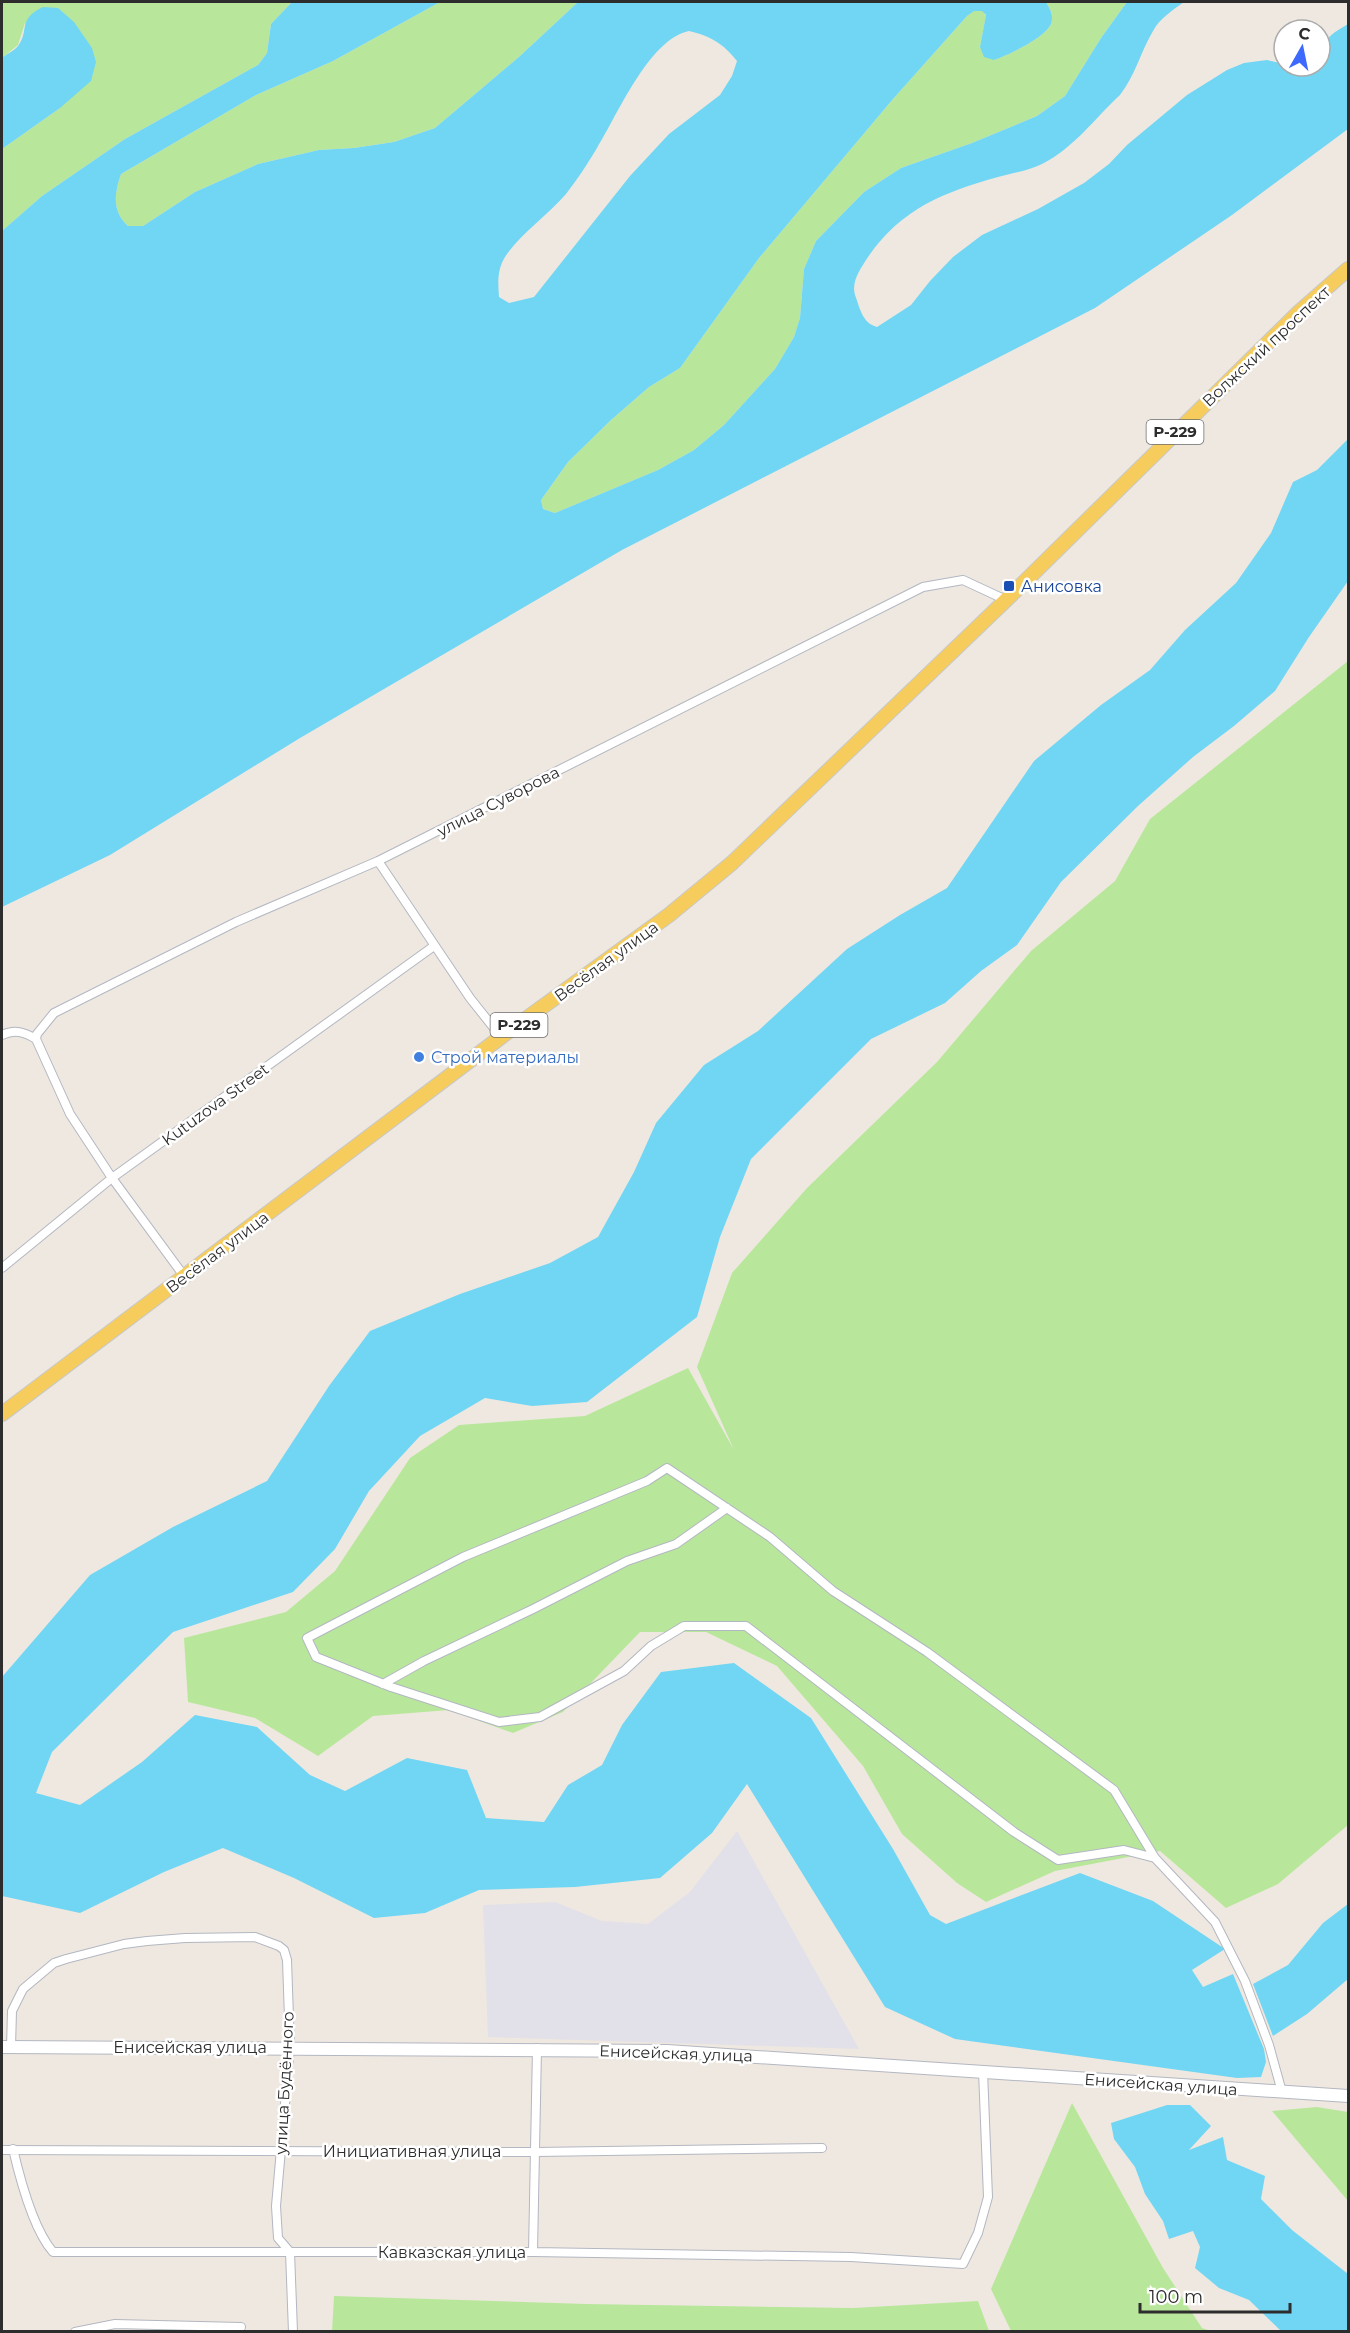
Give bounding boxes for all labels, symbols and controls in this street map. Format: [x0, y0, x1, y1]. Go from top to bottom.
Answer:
north arrow [1272, 18, 1332, 78]
text: С [1297, 23, 1312, 44]
street label: Волжский проспект [1198, 282, 1335, 411]
road number: Р-229 [1146, 420, 1204, 444]
place label: Анисовка [1021, 577, 1102, 596]
marker: Анисовка [1002, 579, 1016, 593]
street label: улица Суворова [433, 762, 563, 841]
street label: Весёлая улица [551, 917, 662, 1005]
road number: Р-229 [490, 1013, 548, 1037]
place label: Строй материалы [431, 1048, 579, 1067]
marker: Строй материалы [412, 1050, 426, 1064]
street label: Kutuzova Street [158, 1059, 273, 1149]
street label: Весёлая улица [162, 1208, 272, 1297]
street label: улица Будённого [271, 2011, 298, 2156]
street label: Енисейская улица [113, 2038, 267, 2057]
street label: Енисейская улица [599, 2041, 753, 2066]
street label: Енисейская улица [1084, 2070, 1238, 2099]
street label: Инициативная улица [323, 2142, 501, 2161]
street label: Кавказская улица [378, 2243, 526, 2262]
scale bar [1140, 2276, 1290, 2314]
text: 100 m [1149, 2286, 1203, 2308]

